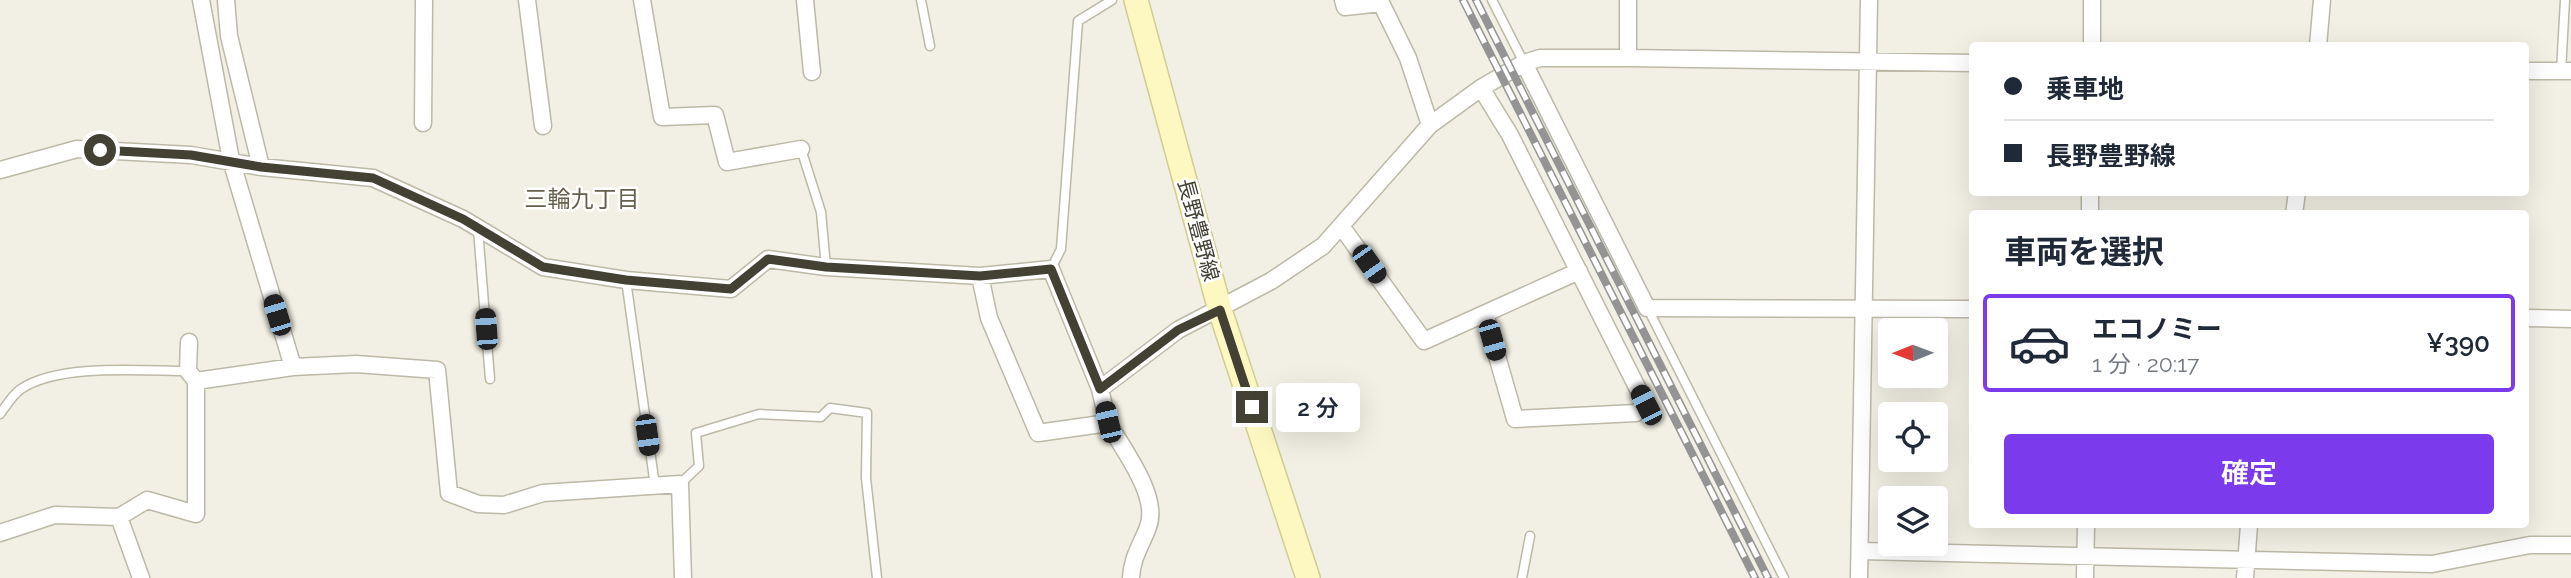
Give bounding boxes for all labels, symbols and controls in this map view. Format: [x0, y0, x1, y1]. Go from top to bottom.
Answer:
text: 乗車地 [2046, 74, 2124, 104]
route start [84, 134, 116, 166]
text: 長野豊野線 [2046, 141, 2176, 171]
street label: 長野豊野線 [1173, 176, 1224, 284]
district label: 三輪九丁目 [525, 185, 640, 212]
text: 車両を選択 [2004, 233, 2164, 270]
car [1349, 241, 1390, 287]
car [261, 292, 294, 338]
car [475, 307, 498, 351]
icon: car [2008, 312, 2071, 375]
text: エコノミー [2092, 314, 2222, 344]
car [1477, 317, 1508, 363]
north arrow [1878, 318, 1948, 388]
map controls [1878, 318, 1948, 556]
text: ¥390 [2426, 328, 2490, 358]
text: 1 分 · 20:17 [2092, 350, 2199, 377]
callout: 2 分 [1276, 382, 1360, 432]
car [1628, 382, 1665, 428]
route end [1236, 391, 1268, 423]
text: 2 分 [1297, 394, 1339, 421]
car [1094, 399, 1123, 445]
button: locate [1878, 402, 1948, 472]
car [634, 413, 661, 457]
button: 確定 [2004, 434, 2494, 514]
button: layers [1878, 486, 1948, 556]

